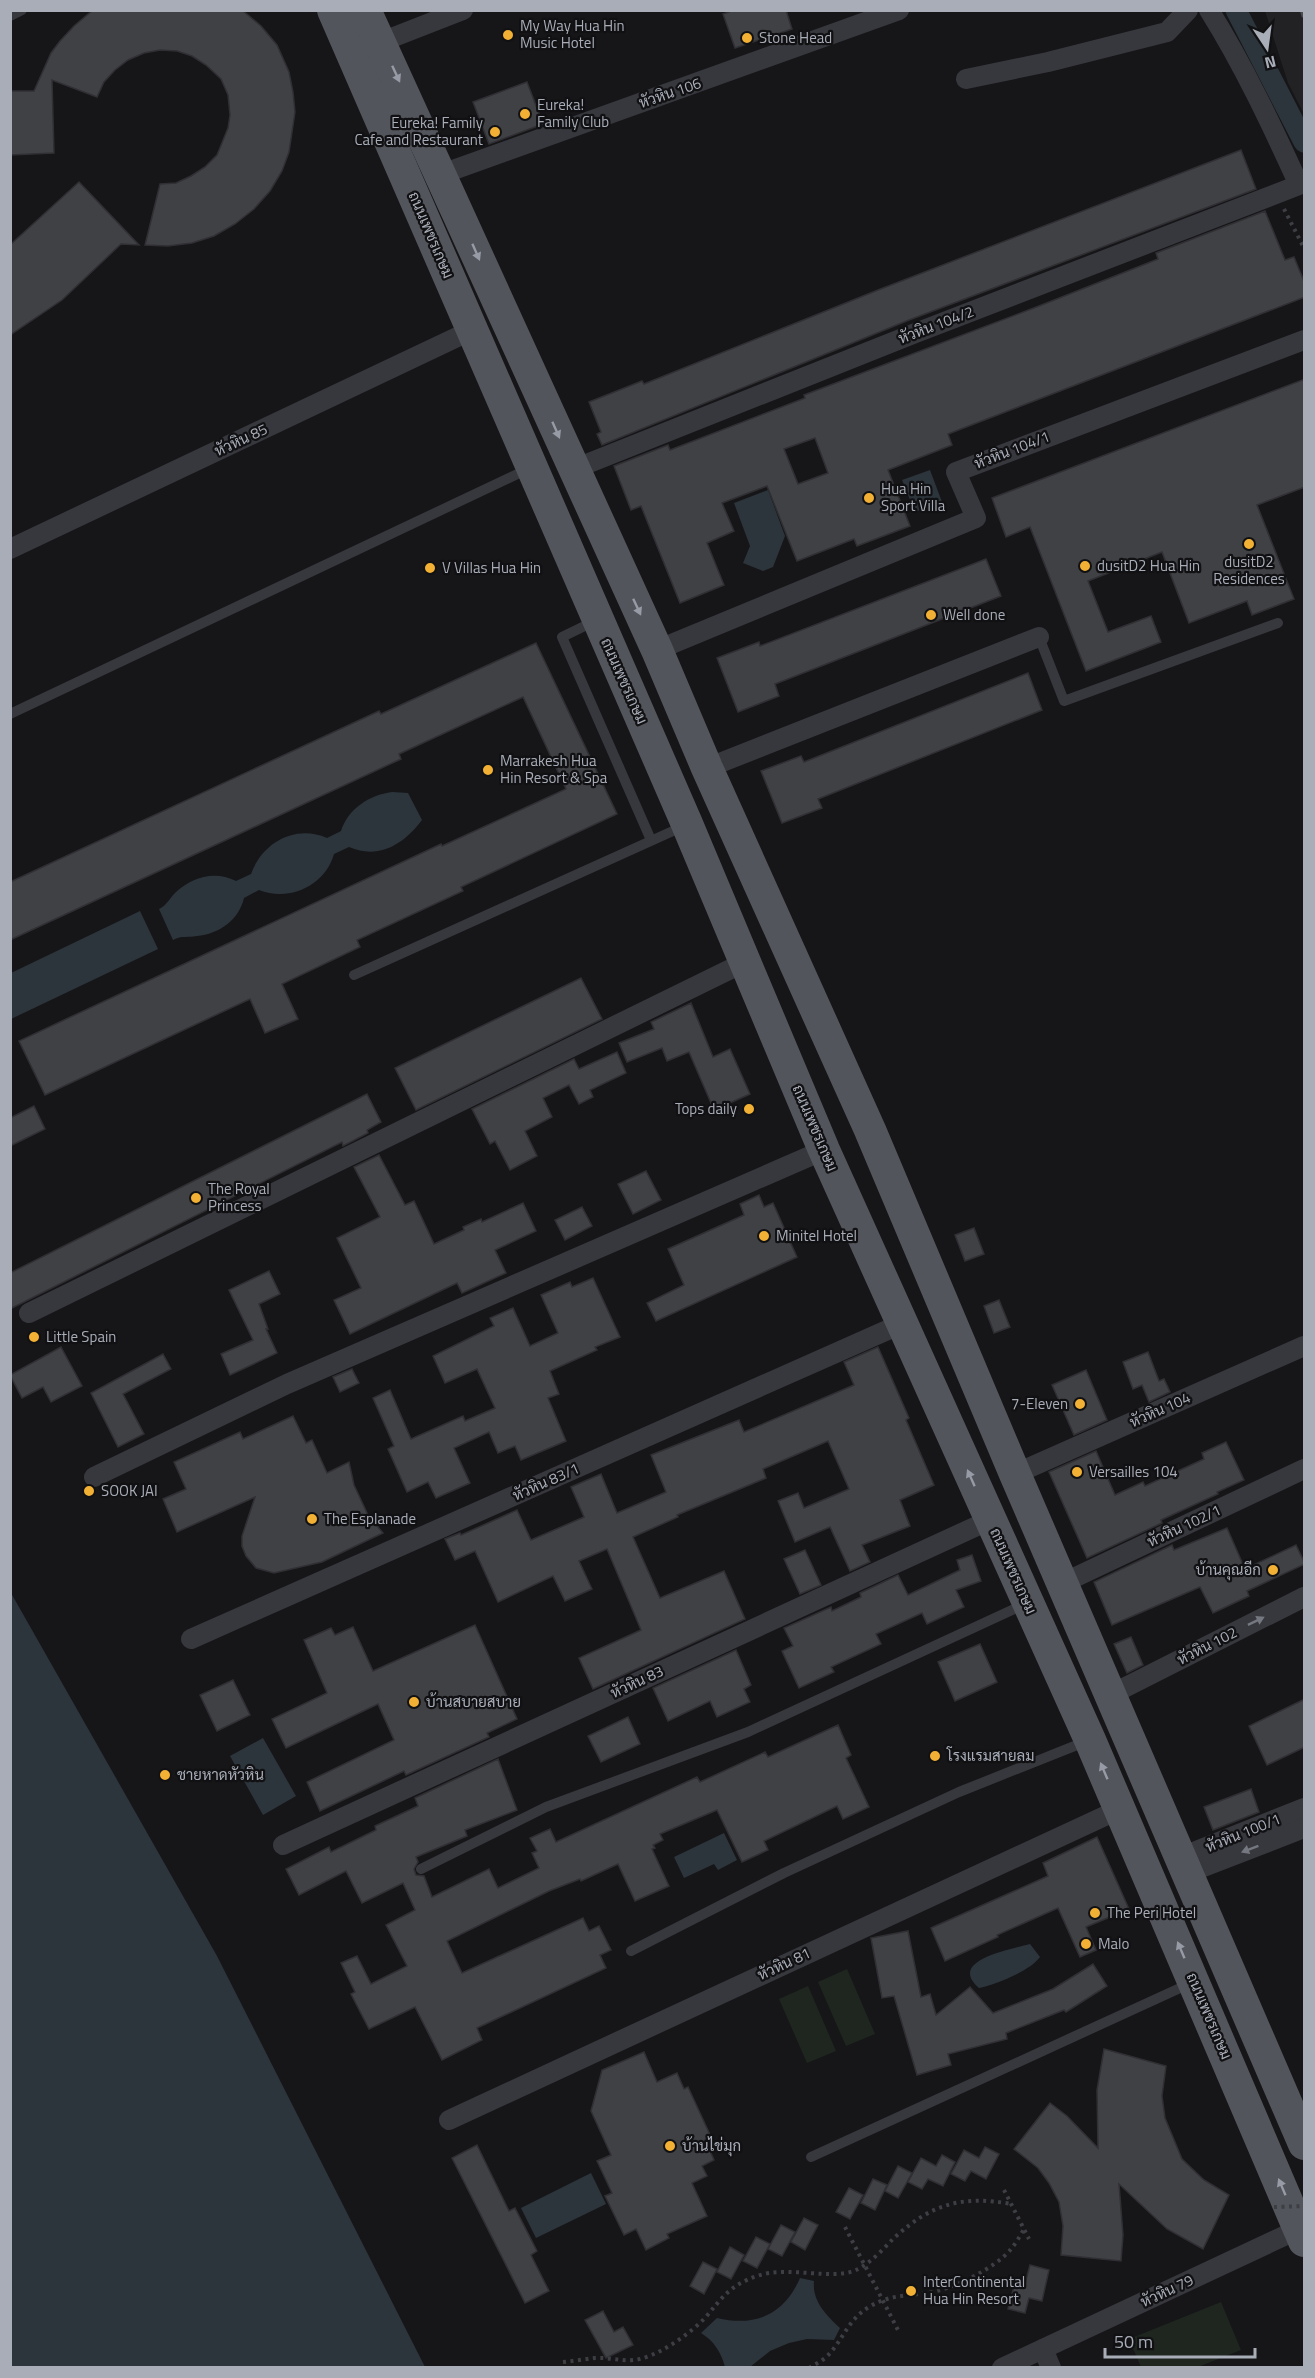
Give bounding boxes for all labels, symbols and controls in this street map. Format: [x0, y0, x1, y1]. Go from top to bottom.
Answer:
place label: My Way Hua Hin Music Hotel [520, 14, 625, 54]
north arrow [1237, 18, 1297, 78]
place label: Stone Head [759, 26, 832, 49]
marker: My Way Hua Hin Music Hotel [501, 28, 515, 42]
marker: Stone Head [740, 31, 754, 45]
text: N [1262, 50, 1278, 76]
one-way arrow [391, 66, 400, 83]
street label: หัวหิน 106 [635, 71, 704, 114]
place label: Eureka! Family Club [537, 93, 609, 133]
marker: Eureka! Family Club [518, 107, 532, 121]
place label: Eureka! Family Cafe and Restaurant [354, 111, 484, 151]
marker: Eureka! Family Cafe and Restaurant [488, 125, 502, 139]
street label: ถนนเพชรเกษม [403, 188, 460, 282]
one-way arrow [472, 243, 481, 260]
street label: หัวหิน 104/2 [895, 300, 977, 349]
street label: หัวหิน 85 [210, 417, 271, 462]
one-way arrow [551, 421, 561, 439]
street label: หัวหิน 104/1 [971, 425, 1053, 474]
place label: Hua Hin Sport Villa [881, 477, 946, 517]
marker: Hua Hin Sport Villa [862, 491, 876, 505]
marker: dusitD2 Residences [1242, 537, 1256, 551]
place label: dusitD2 Residences [1213, 550, 1285, 590]
place label: dusitD2 Hua Hin [1097, 554, 1200, 577]
place label: V Villas Hua Hin [442, 556, 541, 579]
marker: dusitD2 Hua Hin [1078, 559, 1092, 573]
marker: V Villas Hua Hin [423, 561, 437, 575]
one-way arrow [633, 598, 642, 616]
place label: Well done [943, 603, 1005, 626]
marker: Well done [924, 608, 938, 622]
street label: ถนนเพชรเกษม [595, 634, 654, 728]
place label: Marrakesh Hua Hin Resort & Spa [500, 749, 608, 789]
marker: Marrakesh Hua Hin Resort & Spa [481, 763, 495, 777]
street label: ถนนเพชรเกษม [787, 1081, 844, 1175]
place label: Tops daily [675, 1097, 737, 1120]
marker: Tops daily [742, 1102, 756, 1116]
place label: The Royal Princess [208, 1177, 270, 1217]
marker: The Royal Princess [189, 1191, 203, 1205]
place label: Minitel Hotel [776, 1224, 857, 1247]
marker: Minitel Hotel [757, 1229, 771, 1243]
place label: Little Spain [46, 1325, 116, 1348]
marker: Little Spain [27, 1330, 41, 1344]
street label: หัวหิน 104 [1126, 1386, 1194, 1433]
place label: 7-Eleven [1011, 1392, 1068, 1415]
marker: 7-Eleven [1073, 1397, 1087, 1411]
street label: หัวหิน 83/1 [509, 1457, 583, 1506]
place label: Versailles 104 [1089, 1460, 1178, 1483]
marker: Versailles 104 [1070, 1465, 1084, 1479]
one-way arrow [966, 1469, 976, 1487]
place label: SOOK JAI [101, 1479, 158, 1502]
marker: SOOK JAI [82, 1484, 96, 1498]
street label: หัวหิน 102/1 [1143, 1498, 1225, 1553]
place label: The Esplanade [324, 1507, 416, 1530]
marker: The Esplanade [305, 1512, 319, 1526]
street label: ถนนเพชรเกษม [984, 1524, 1043, 1618]
place label: บ้านคุณอีก [1196, 1558, 1261, 1581]
marker: บ้านคุณอีก [1266, 1563, 1280, 1577]
one-way arrow [1247, 1616, 1265, 1626]
street label: หัวหิน 102 [1173, 1621, 1241, 1671]
street label: หัวหิน 83 [606, 1659, 667, 1704]
place label: บ้านสบายสบาย [426, 1690, 521, 1713]
marker: บ้านสบายสบาย [407, 1695, 421, 1709]
place label: โรงแรมสายลม [946, 1744, 1034, 1767]
marker: โรงแรมสายลม [928, 1749, 942, 1763]
one-way arrow [1099, 1762, 1108, 1779]
place label: ชายหาดหัวหิน [177, 1763, 264, 1786]
marker: ชายหาดหัวหิน [158, 1768, 172, 1782]
street label: หัวหิน 100/1 [1202, 1807, 1284, 1858]
one-way arrow [1241, 1845, 1259, 1854]
place label: The Peri Hotel [1107, 1901, 1196, 1924]
marker: The Peri Hotel [1088, 1906, 1102, 1920]
place label: Malo [1098, 1932, 1130, 1955]
marker: Malo [1079, 1937, 1093, 1951]
street label: หัวหิน 81 [753, 1941, 814, 1986]
one-way arrow [1176, 1941, 1185, 1958]
street label: ถนนเพชรเกษม [1181, 1969, 1238, 2063]
place label: บ้านไข่มุก [682, 2134, 741, 2157]
marker: บ้านไข่มุก [663, 2139, 677, 2153]
one-way arrow [1277, 2179, 1286, 2196]
street label: หัวหิน 79 [1136, 2268, 1197, 2313]
place label: InterContinental Hua Hin Resort [923, 2270, 1025, 2310]
marker: InterContinental Hua Hin Resort [904, 2284, 918, 2298]
scale bar [1105, 2321, 1255, 2359]
text: 50 m [1114, 2328, 1153, 2355]

